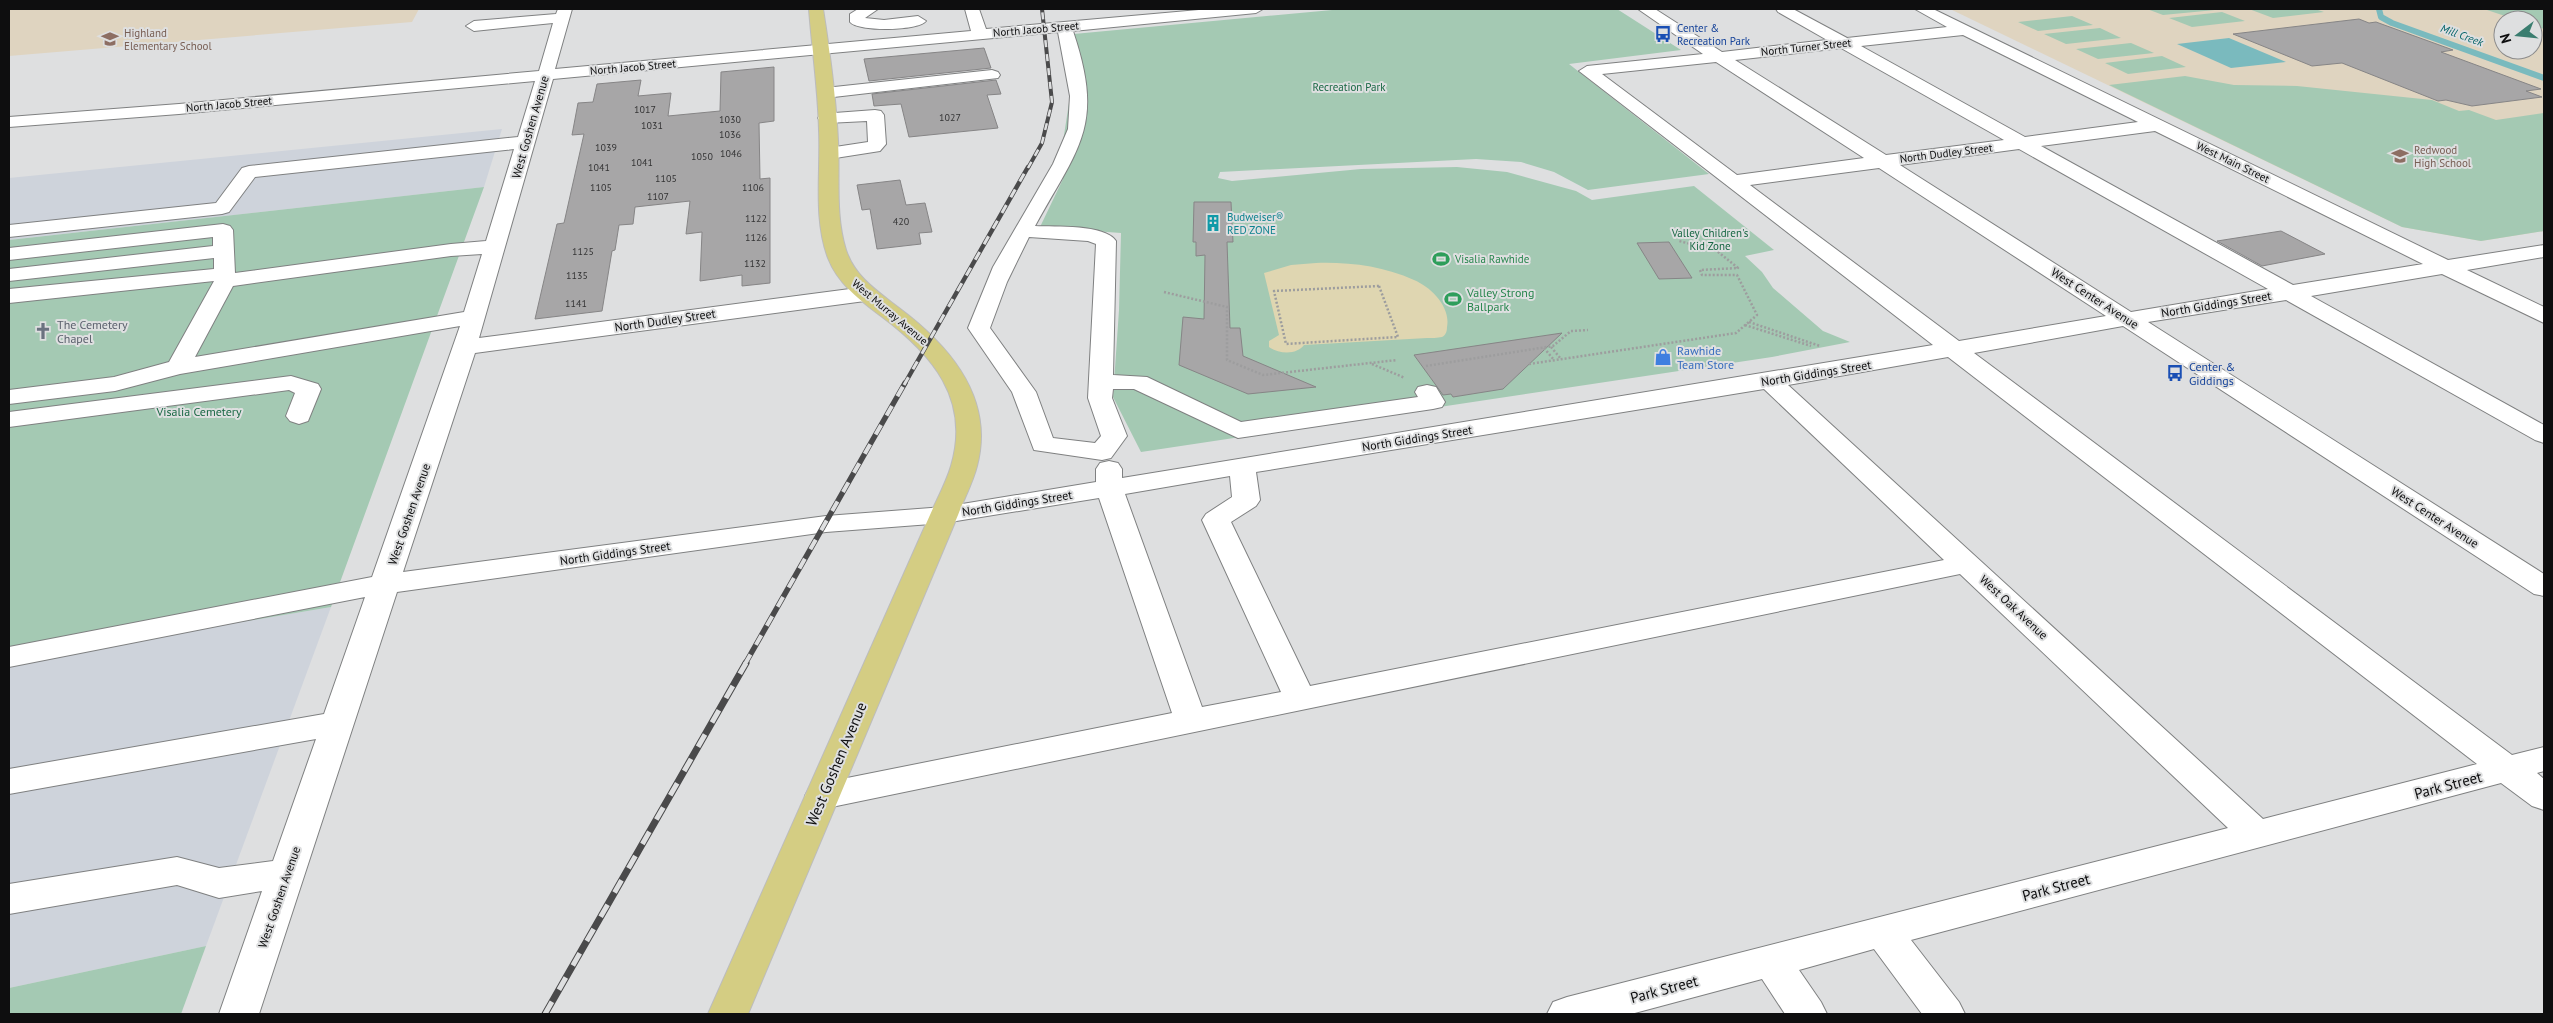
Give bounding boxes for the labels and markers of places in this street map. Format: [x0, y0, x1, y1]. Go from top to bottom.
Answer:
place label: Center & Recreation Park [1677, 21, 1751, 48]
bus stop icon: Center & Recreation Park [1653, 24, 1673, 44]
place label: Highland Elementary School [124, 26, 212, 53]
school or university icon: Highland Elementary School [100, 29, 120, 49]
place label: Redwood High School [2414, 143, 2472, 170]
school or university icon: Redwood High School [2390, 146, 2410, 166]
place label: Budweiser® RED ZONE [1227, 210, 1283, 237]
building icon: Budweiser® RED ZONE [1203, 213, 1223, 233]
sports icon: Visalia Rawhide [1431, 249, 1451, 269]
place label: Visalia Rawhide [1454, 252, 1530, 266]
place label: Valley Strong Ballpark [1466, 285, 1534, 314]
sports icon: Valley Strong Ballpark [1443, 289, 1463, 309]
place label: The Cemetery Chapel [57, 317, 128, 346]
church icon: The Cemetery Chapel [33, 321, 53, 341]
place label: Rawhide Team Store [1677, 343, 1734, 372]
shop icon: Rawhide Team Store [1653, 347, 1673, 367]
place label: Center & Giddings [2189, 359, 2235, 388]
bus stop icon: Center & Giddings [2165, 363, 2185, 383]

